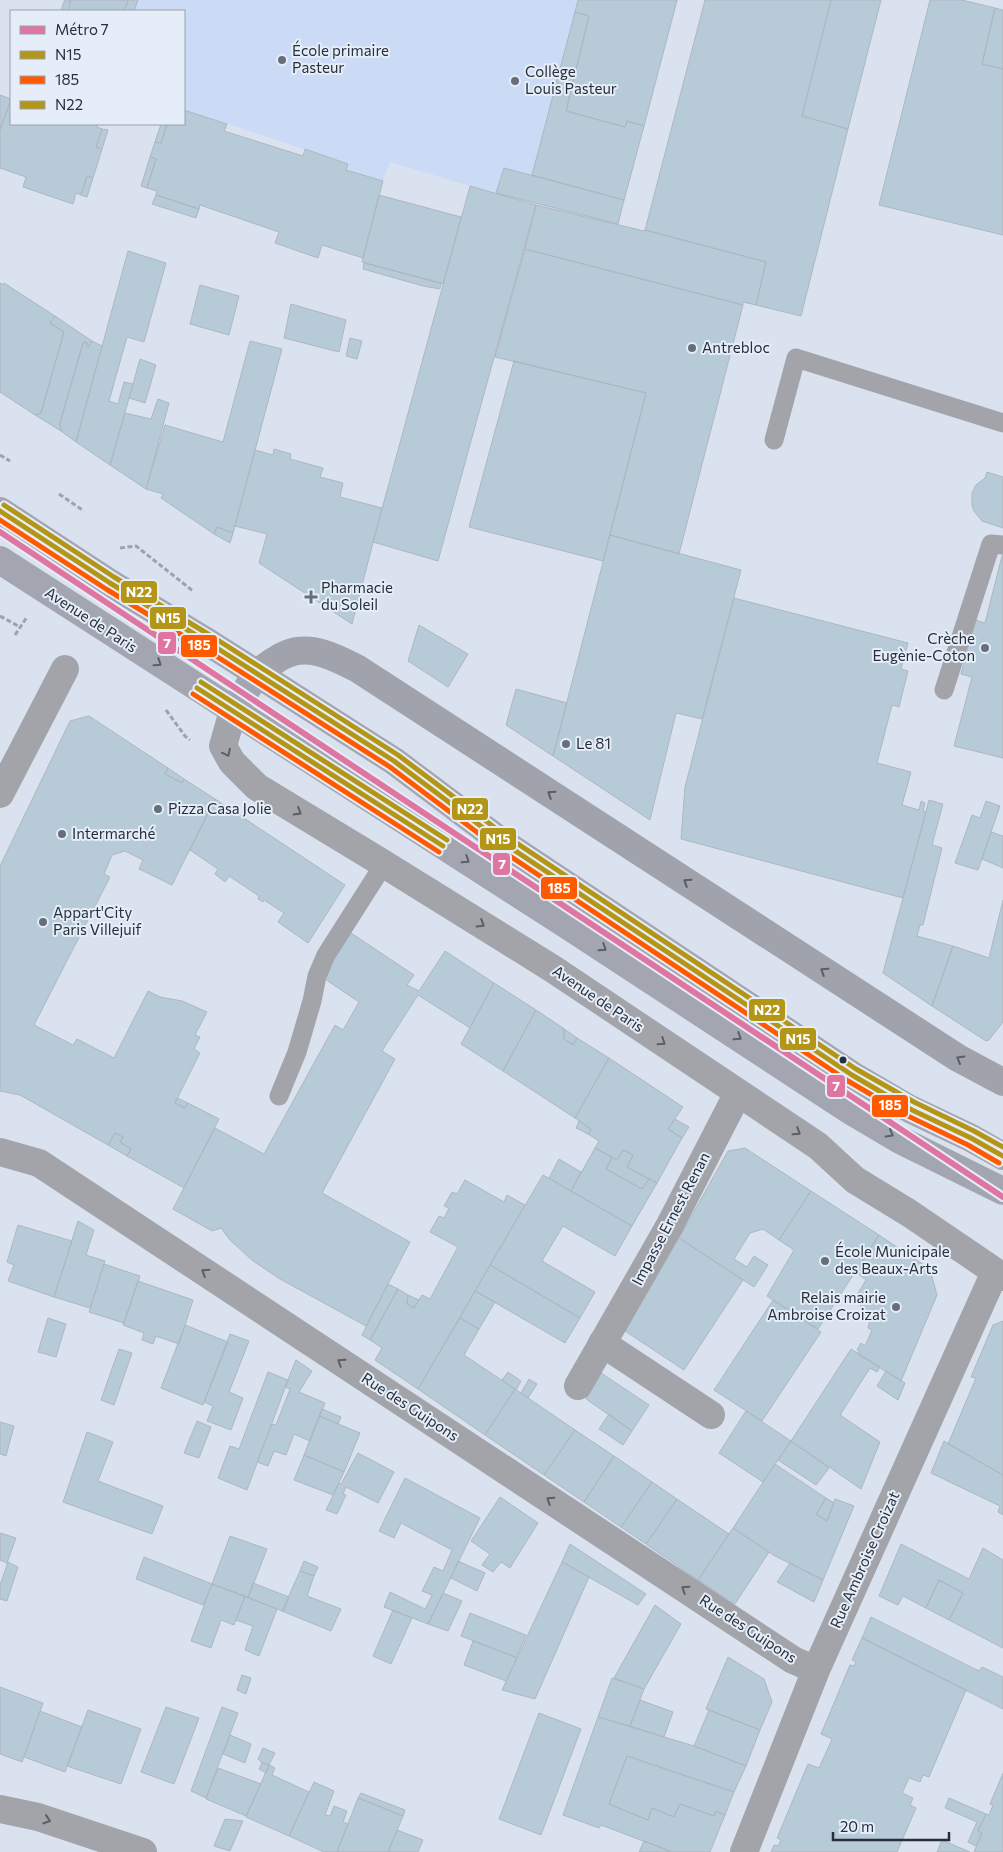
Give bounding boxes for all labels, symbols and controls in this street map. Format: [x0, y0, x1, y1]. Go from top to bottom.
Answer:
legend [10, 10, 185, 125]
text: Métro 7 [55, 20, 109, 38]
place label: École primaire Pasteur [292, 40, 389, 76]
text: N15 [55, 45, 81, 63]
marker: École primaire Pasteur [276, 54, 288, 66]
place label: Collège Louis Pasteur [525, 62, 617, 97]
text: 185 [55, 70, 79, 88]
marker: Collège Louis Pasteur [509, 75, 521, 87]
text: N22 [55, 95, 83, 113]
place label: Antrebloc [702, 338, 770, 356]
marker: Antrebloc [686, 342, 698, 354]
place label: Pharmacie du Soleil [321, 578, 393, 613]
line badge: N22 [120, 580, 158, 604]
street label: Avenue de Paris [42, 583, 141, 656]
text: N22 [126, 583, 152, 600]
marker: Pharmacie du Soleil [305, 591, 317, 603]
line badge: N15 [149, 606, 187, 630]
text: N15 [156, 609, 181, 626]
place label: Crèche Eugènie-Coton [872, 629, 975, 664]
line badge: 7 [157, 631, 177, 655]
text: 7 [163, 634, 171, 651]
line badge: 185 [180, 634, 218, 658]
text: 185 [187, 636, 211, 653]
marker: Crèche Eugènie-Coton [979, 642, 991, 654]
one-way arrow [153, 657, 162, 666]
place label: Le 81 [576, 734, 611, 752]
marker: Le 81 [560, 738, 572, 750]
one-way arrow [221, 748, 231, 757]
one-way arrow [547, 791, 556, 800]
line badge: N22 [451, 797, 489, 821]
place label: Pizza Casa Jolie [168, 799, 272, 817]
text: N22 [457, 800, 483, 817]
marker: Pizza Casa Jolie [152, 803, 164, 815]
one-way arrow [293, 805, 302, 815]
place label: Intermarché [72, 824, 155, 842]
line badge: N15 [479, 827, 517, 851]
marker: Intermarché [56, 828, 68, 840]
text: N15 [486, 830, 511, 847]
line badge: 7 [492, 852, 511, 876]
one-way arrow [460, 854, 469, 864]
text: 7 [498, 855, 506, 872]
line badge: 185 [540, 876, 578, 900]
text: 185 [547, 879, 571, 896]
one-way arrow [683, 879, 692, 889]
place label: Appart'City Paris Villejuif [53, 903, 142, 938]
marker: Appart'City Paris Villejuif [37, 916, 49, 928]
one-way arrow [476, 918, 485, 928]
one-way arrow [597, 942, 606, 951]
street label: Avenue de Paris [549, 961, 648, 1035]
one-way arrow [820, 967, 829, 977]
line badge: N22 [748, 998, 786, 1022]
text: N22 [754, 1001, 780, 1018]
line badge: N15 [779, 1027, 817, 1051]
text: N15 [786, 1030, 811, 1047]
one-way arrow [733, 1031, 742, 1040]
one-way arrow [656, 1036, 665, 1045]
unlabelled marker [838, 1055, 848, 1065]
one-way arrow [957, 1055, 966, 1065]
line badge: 7 [826, 1074, 846, 1098]
text: 7 [832, 1077, 840, 1094]
line badge: 185 [871, 1094, 909, 1118]
text: 185 [878, 1096, 902, 1113]
one-way arrow [791, 1126, 800, 1135]
one-way arrow [885, 1128, 894, 1138]
street label: Impasse Ernest Renan [627, 1149, 713, 1288]
place label: École Municipale des Beaux-Arts [835, 1241, 950, 1277]
marker: École Municipale des Beaux-Arts [819, 1255, 831, 1267]
one-way arrow [202, 1269, 211, 1278]
place label: Relais mairie Ambroise Croizat [767, 1288, 886, 1323]
marker: Relais mairie Ambroise Croizat [890, 1301, 902, 1313]
one-way arrow [337, 1359, 347, 1368]
street label: Rue des Guipons [359, 1368, 463, 1444]
street label: Rue Ambroise Croizat [826, 1488, 902, 1631]
one-way arrow [546, 1496, 555, 1506]
one-way arrow [682, 1586, 691, 1595]
street label: Rue des Guipons [697, 1590, 801, 1666]
scale bar [833, 1810, 949, 1842]
one-way arrow [43, 1814, 51, 1824]
text: 20 m [840, 1817, 874, 1835]

